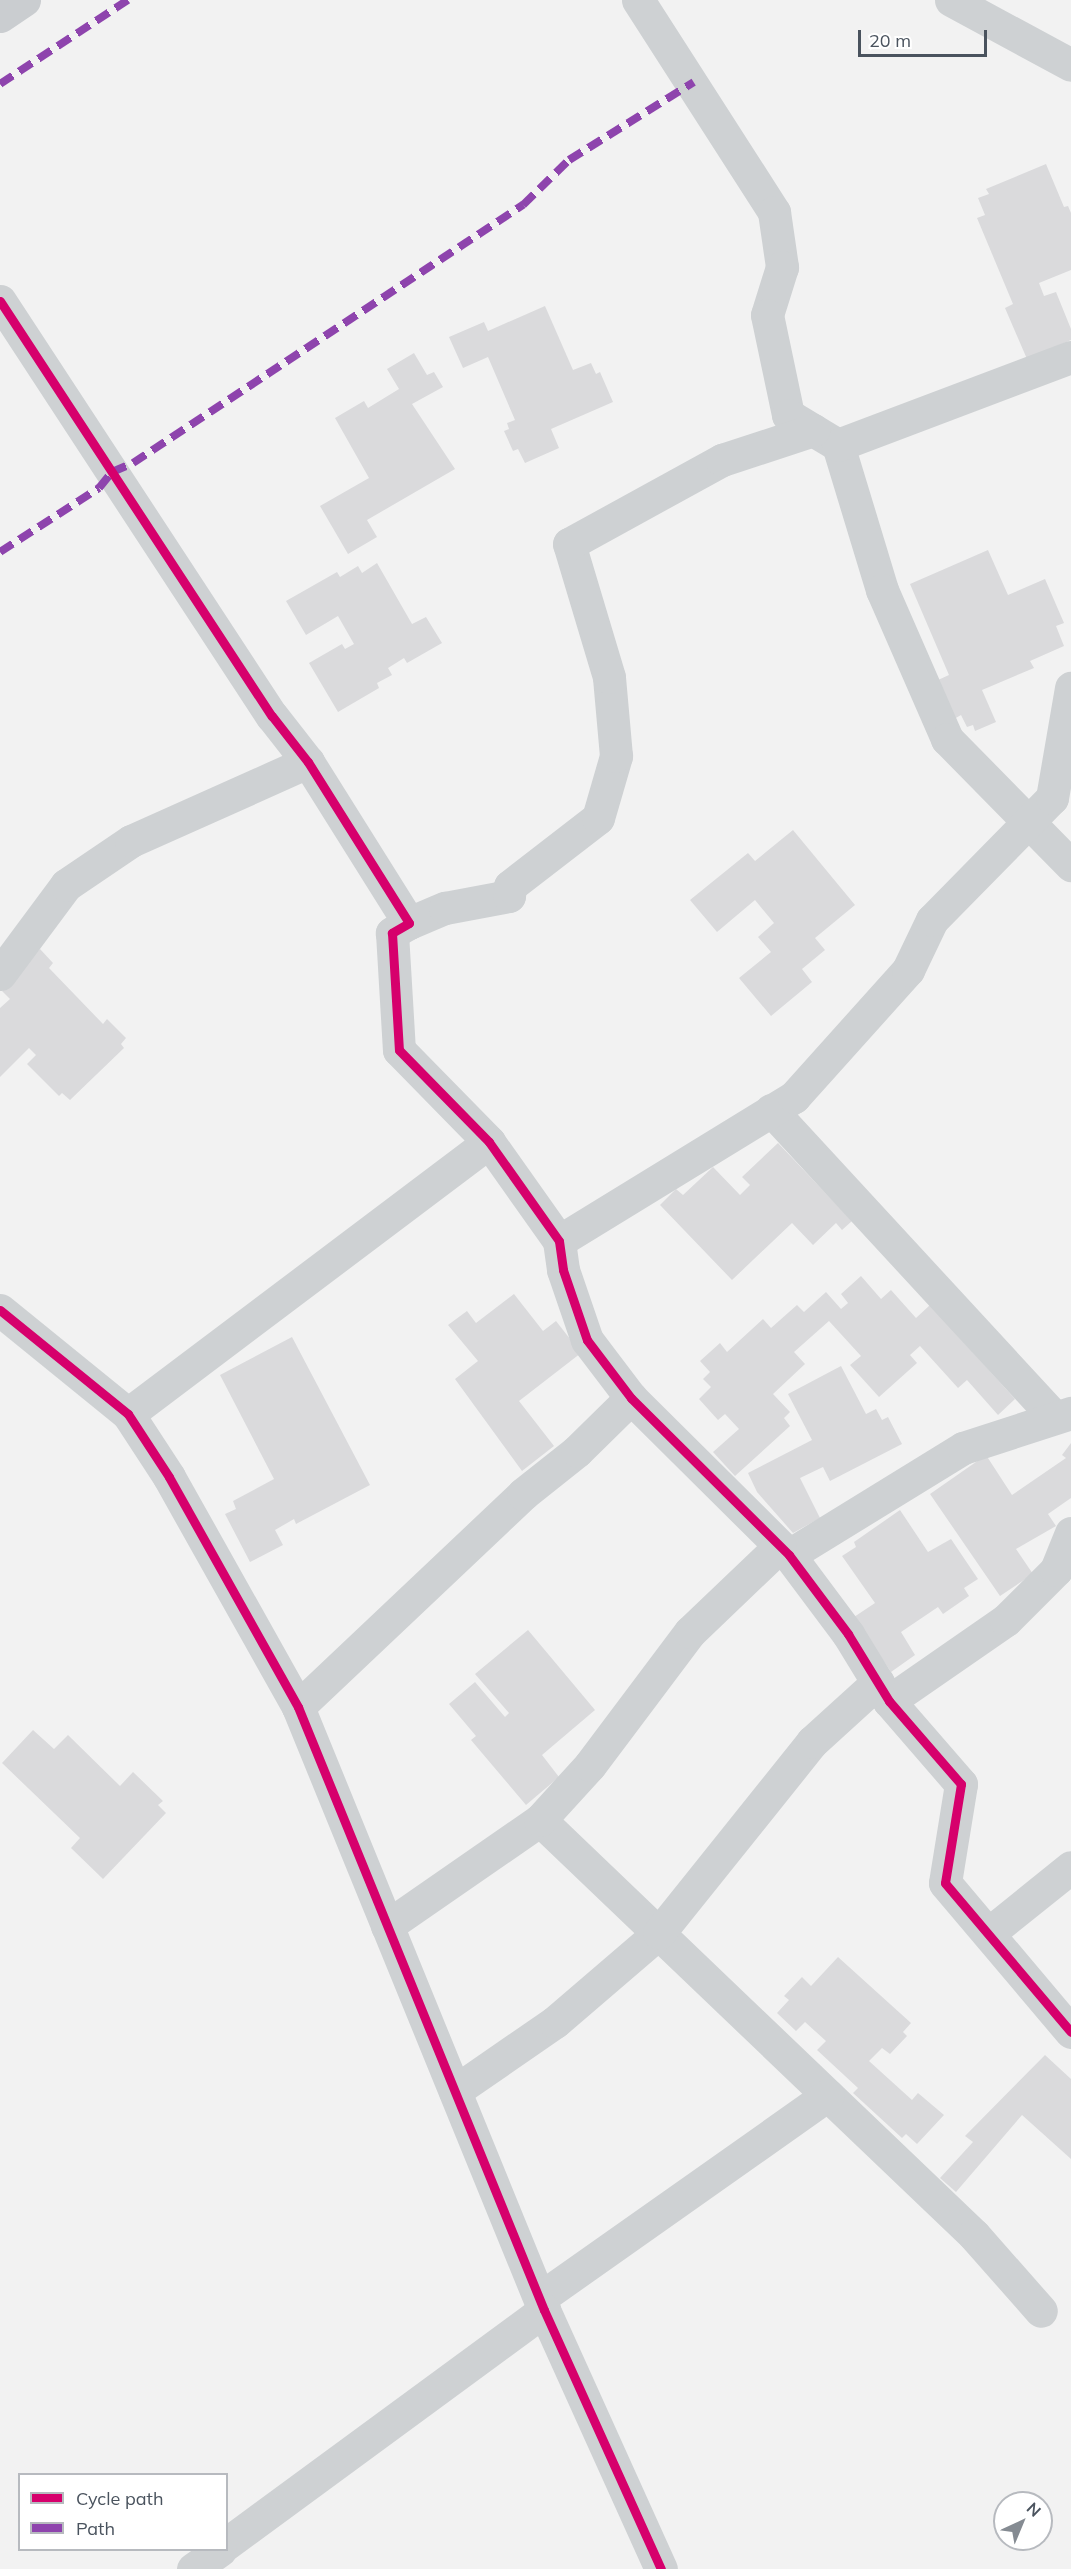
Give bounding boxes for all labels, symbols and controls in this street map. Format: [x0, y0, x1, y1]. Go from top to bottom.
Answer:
scale bar [861, 18, 990, 56]
text: 20 m [869, 29, 911, 52]
legend [18, 2473, 228, 2551]
text: Cycle path [76, 2487, 163, 2510]
north arrow [993, 2491, 1053, 2551]
text: N [1023, 2498, 1045, 2521]
text: Path [76, 2517, 115, 2540]

